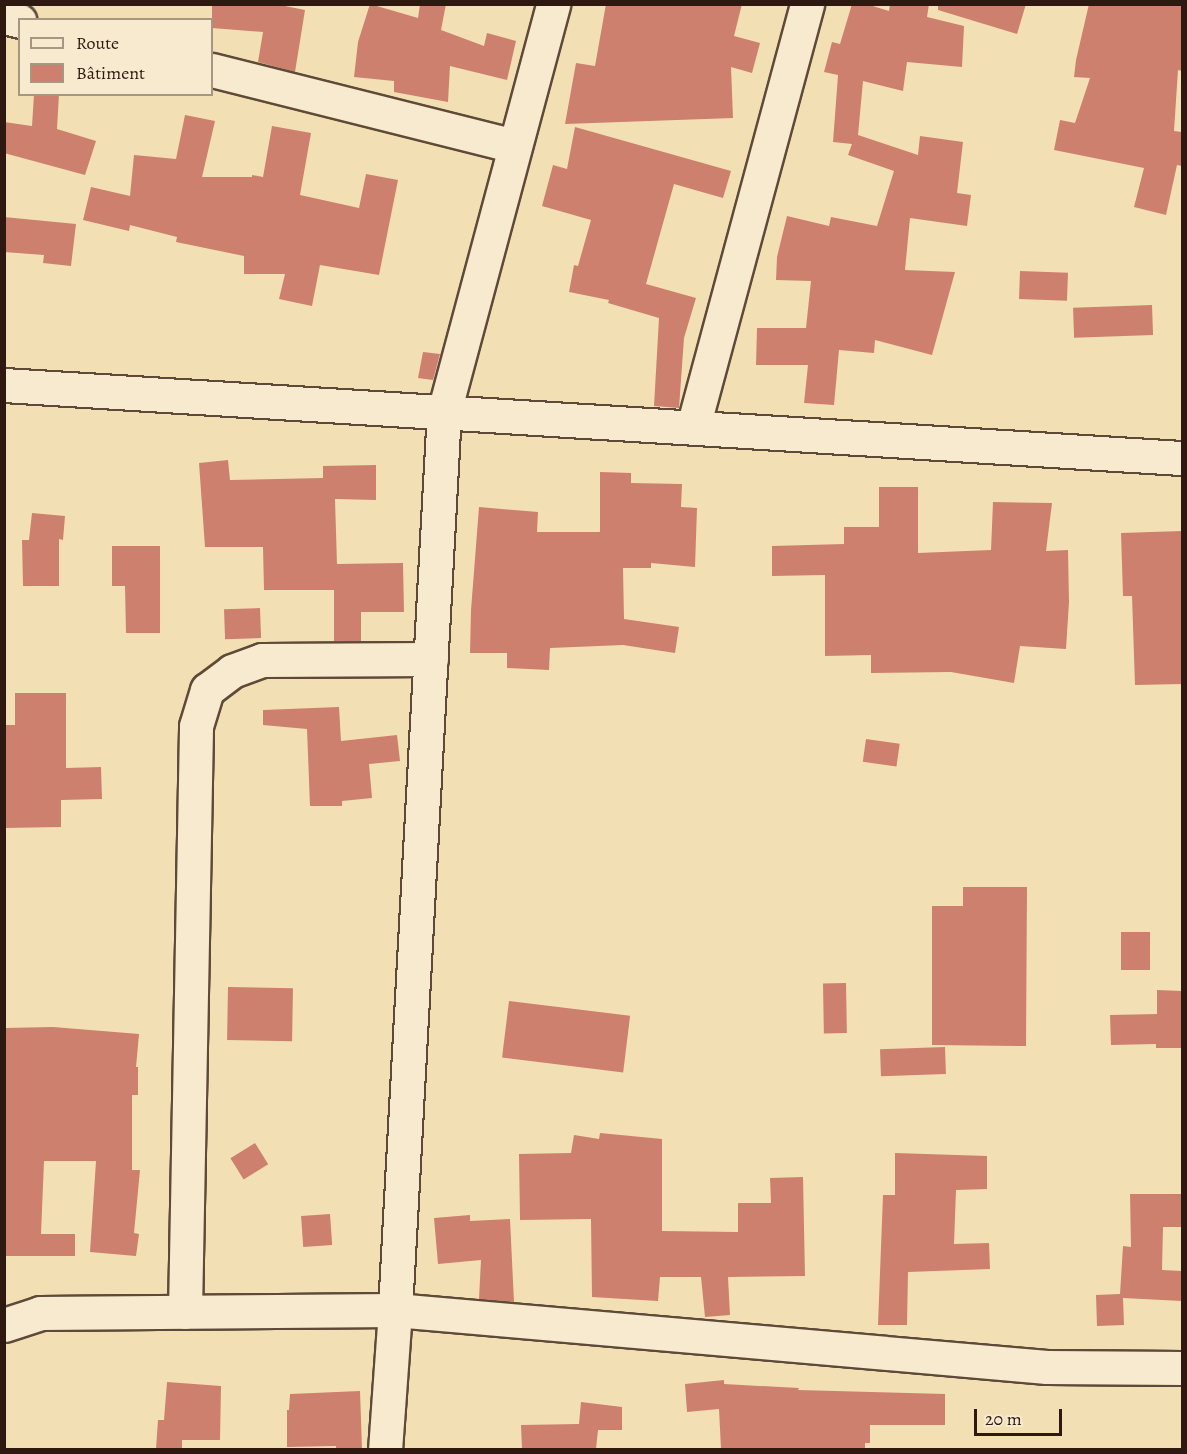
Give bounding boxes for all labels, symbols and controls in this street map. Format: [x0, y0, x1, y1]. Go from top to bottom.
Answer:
legend [18, 18, 213, 96]
text: Route [76, 31, 119, 55]
text: Bâtiment [76, 61, 145, 85]
scale bar [977, 1397, 1066, 1435]
text: 20 m [985, 1407, 1022, 1431]

